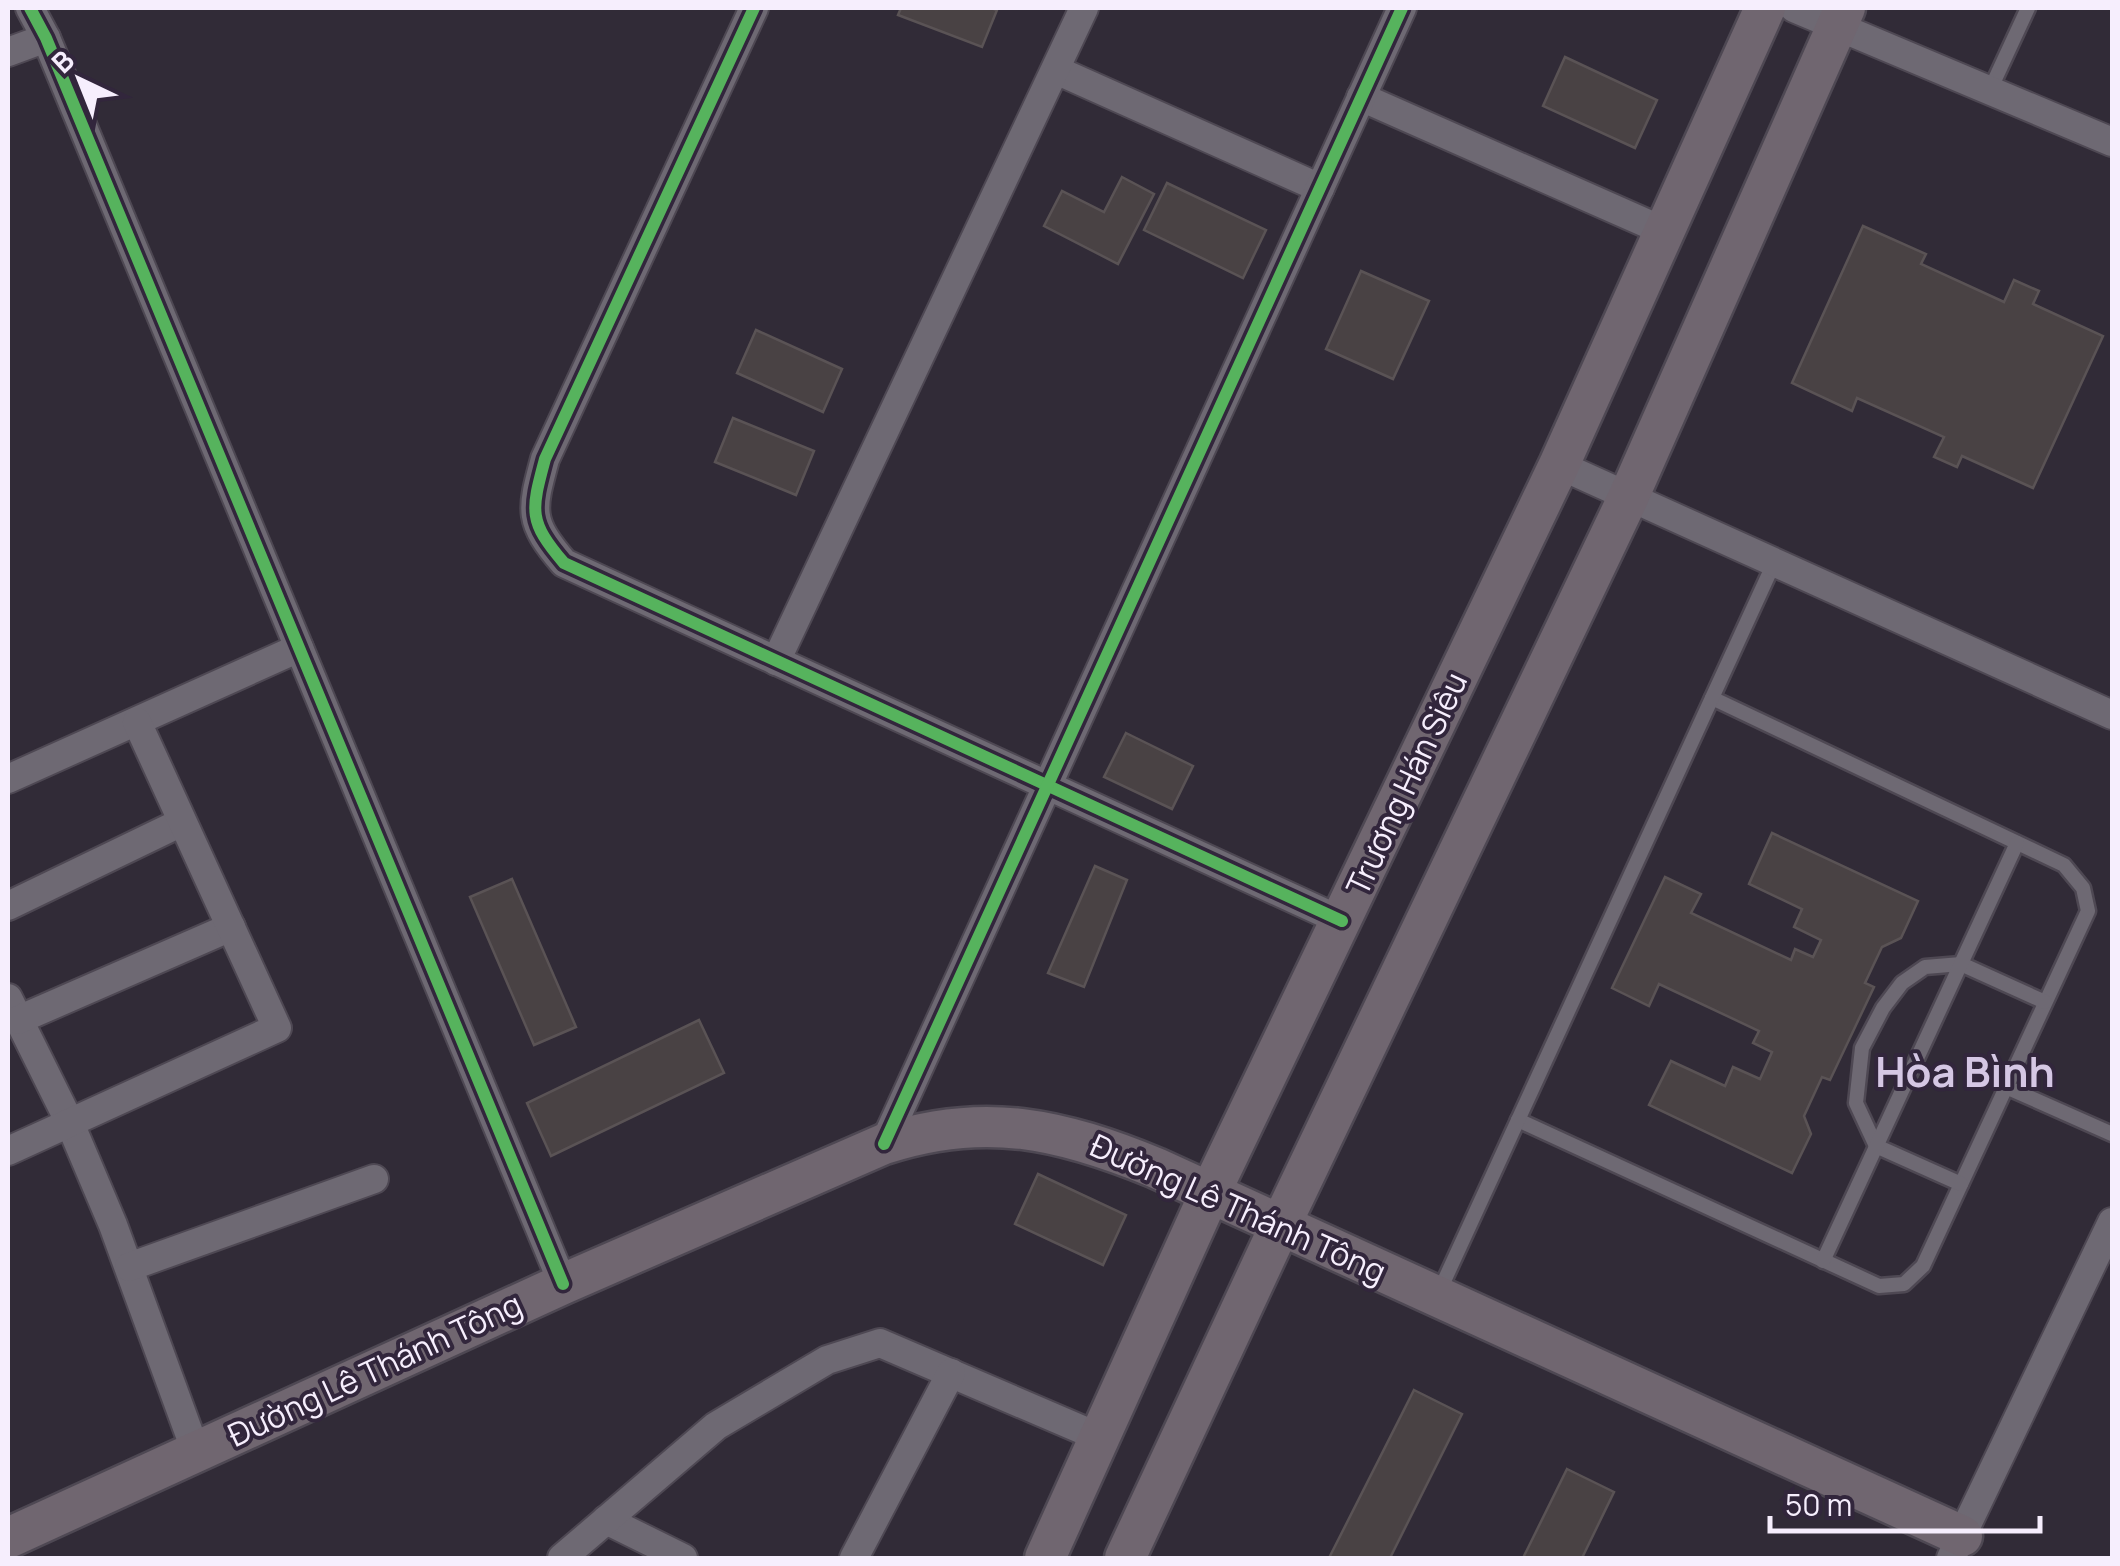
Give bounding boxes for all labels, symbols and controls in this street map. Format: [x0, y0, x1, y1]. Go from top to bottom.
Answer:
north arrow [30, 30, 130, 130]
text: B [43, 41, 82, 81]
street label: Trương Hán Siêu [1335, 665, 1477, 902]
district label: Hòa Bình [1875, 1042, 2055, 1100]
street label: Đường Lê Thánh Tông [1084, 1123, 1393, 1293]
street label: Đường Lê Thánh Tông [221, 1282, 529, 1456]
scale bar [1770, 1471, 2040, 1533]
text: 50 m [1785, 1484, 1852, 1525]

